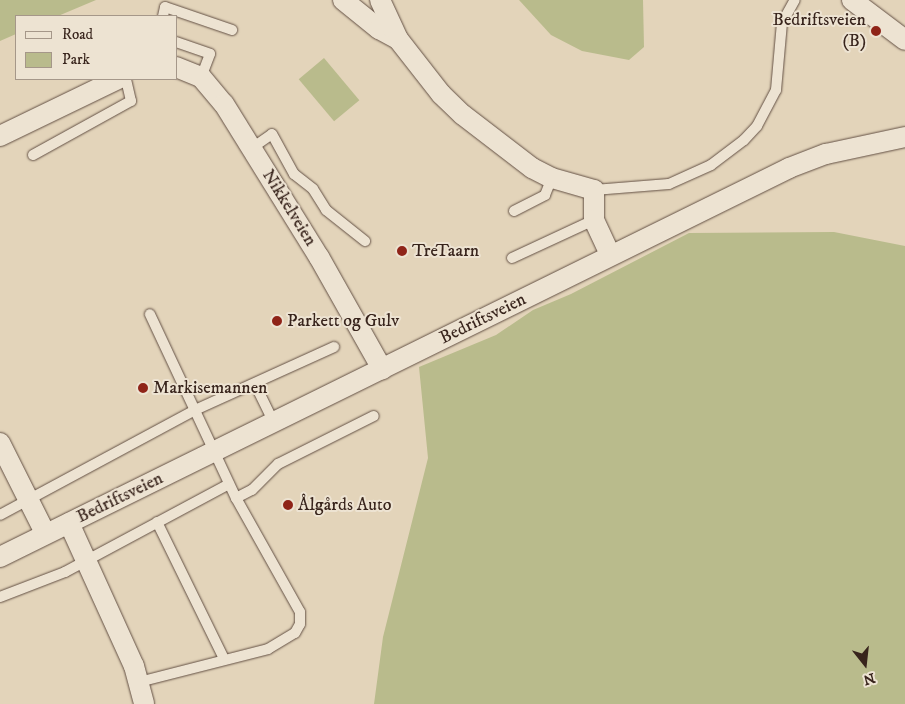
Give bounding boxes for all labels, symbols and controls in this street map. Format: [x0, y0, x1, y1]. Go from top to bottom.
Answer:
place label: Bedriftsveien (B) [773, 10, 866, 52]
legend [15, 15, 178, 80]
text: Road [62, 25, 93, 44]
marker: Bedriftsveien (B) [870, 25, 882, 37]
text: Park [62, 50, 90, 69]
street label: Nikkelveien [257, 166, 321, 250]
place label: TreTaarn [412, 240, 479, 262]
marker: TreTaarn [396, 245, 408, 257]
street label: Bedriftsveien [436, 289, 530, 349]
place label: Parkett og Gulv [287, 310, 399, 332]
marker: Parkett og Gulv [271, 315, 283, 327]
place label: Markisemannen [153, 377, 268, 399]
marker: Markisemannen [137, 382, 149, 394]
street label: Bedriftsveien [73, 468, 167, 528]
place label: Ålgårds Auto [298, 494, 391, 516]
marker: Ålgårds Auto [282, 499, 294, 511]
north arrow [840, 639, 890, 689]
text: N [861, 668, 877, 689]

